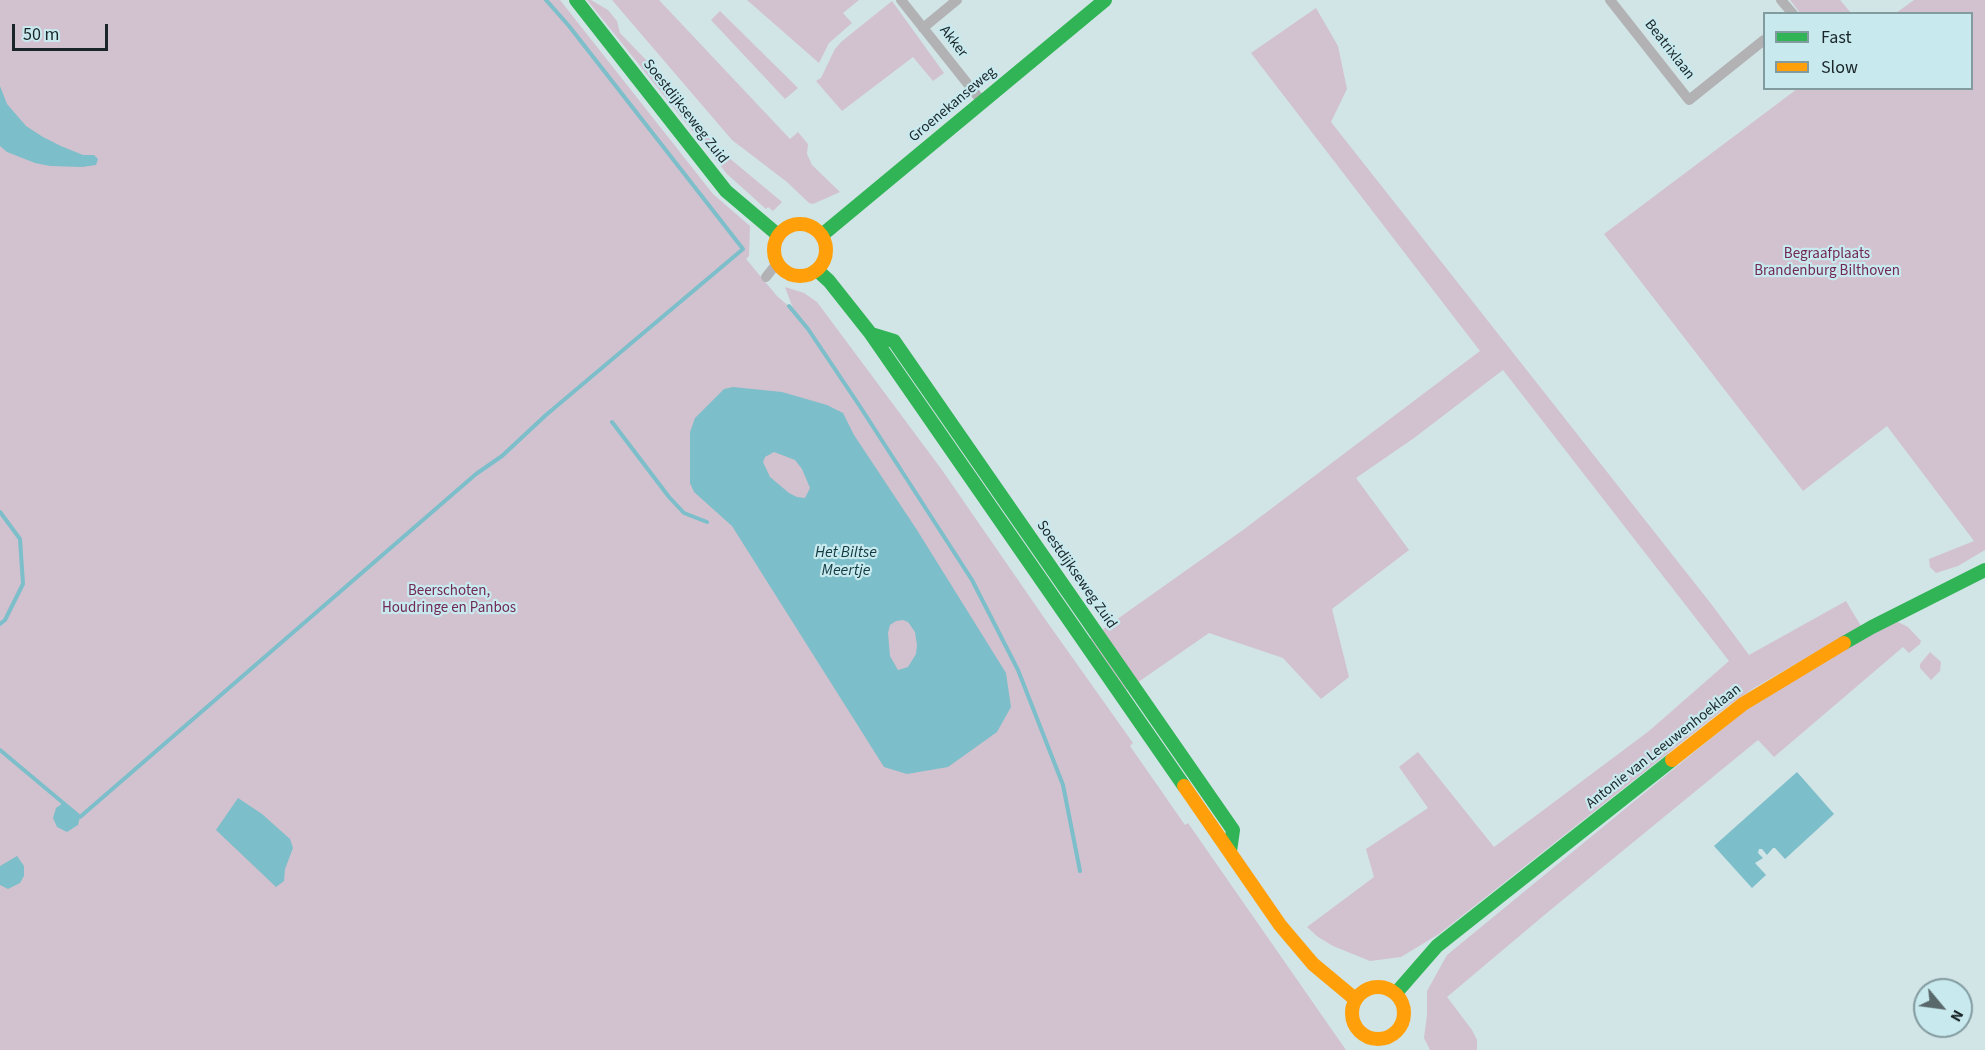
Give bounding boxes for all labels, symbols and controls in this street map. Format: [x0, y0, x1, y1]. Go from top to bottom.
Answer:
scale bar [15, 12, 111, 50]
legend [1763, 12, 1973, 90]
street label: Beatrixlaan [1640, 16, 1698, 84]
text: 50 m [23, 22, 59, 47]
street label: Akker [935, 23, 971, 61]
text: Fast [1821, 25, 1852, 50]
text: Slow [1821, 55, 1858, 80]
street label: Soestdijkseweg Zuid [639, 56, 731, 168]
street label: Groenekanseweg [906, 63, 1000, 147]
park label: Begraafplaats Brandenburg Bilthoven [1754, 246, 1900, 281]
street label: Soestdijkseweg Zuid [1032, 517, 1120, 633]
water label: Het Biltse Meertje [815, 543, 877, 581]
park label: Beerschoten, Houdringe en Panbos [382, 583, 516, 618]
street label: Antonie van Leeuwenhoeklaan [1583, 681, 1745, 813]
north arrow [1913, 978, 1973, 1038]
text: N [1945, 1006, 1969, 1026]

